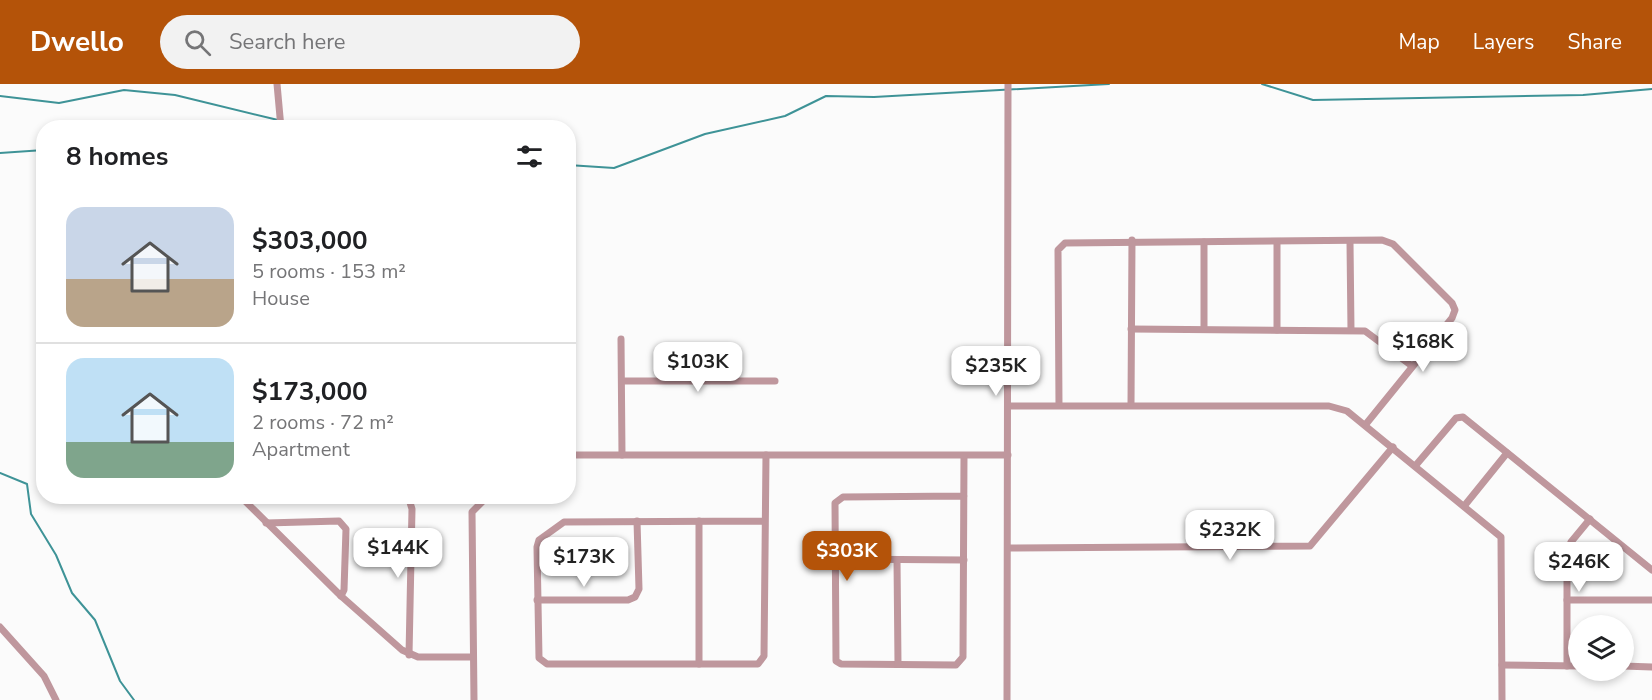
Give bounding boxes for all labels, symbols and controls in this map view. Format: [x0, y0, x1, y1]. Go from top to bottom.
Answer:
search box [160, 15, 580, 69]
text: Dwello [30, 23, 124, 61]
icon: search [181, 26, 214, 59]
text: Search here [229, 27, 346, 57]
text: Map [1398, 28, 1440, 56]
text: Layers [1473, 28, 1534, 56]
text: Share [1567, 28, 1622, 56]
text: 8 homes [66, 139, 168, 174]
icon: filters [513, 140, 546, 173]
text: $303,000 [252, 223, 368, 258]
icon: home [114, 231, 186, 303]
text: 5 rooms · 153 m² [252, 258, 406, 285]
text: House [252, 285, 310, 312]
pin: $168K [1381, 322, 1465, 373]
text: $168K [1392, 328, 1454, 355]
pin: $103K [656, 342, 740, 393]
pin: $235K [954, 346, 1038, 397]
text: $103K [667, 348, 729, 375]
text: $235K [965, 352, 1027, 379]
text: $173,000 [252, 374, 368, 409]
icon: home [114, 382, 186, 454]
text: 2 rooms · 72 m² [252, 409, 394, 436]
text: Apartment [252, 436, 350, 463]
pin: $232K [1188, 510, 1272, 561]
text: $232K [1199, 516, 1261, 543]
pin: $144K [356, 528, 440, 579]
pin: $303K [805, 531, 889, 582]
text: $144K [367, 534, 429, 561]
pin: $173K [542, 537, 626, 588]
text: $303K [816, 537, 878, 564]
pin: $246K [1537, 542, 1621, 593]
text: $173K [553, 543, 615, 570]
text: $246K [1548, 548, 1610, 575]
map controls [1568, 615, 1634, 681]
button: layers [1568, 615, 1634, 681]

